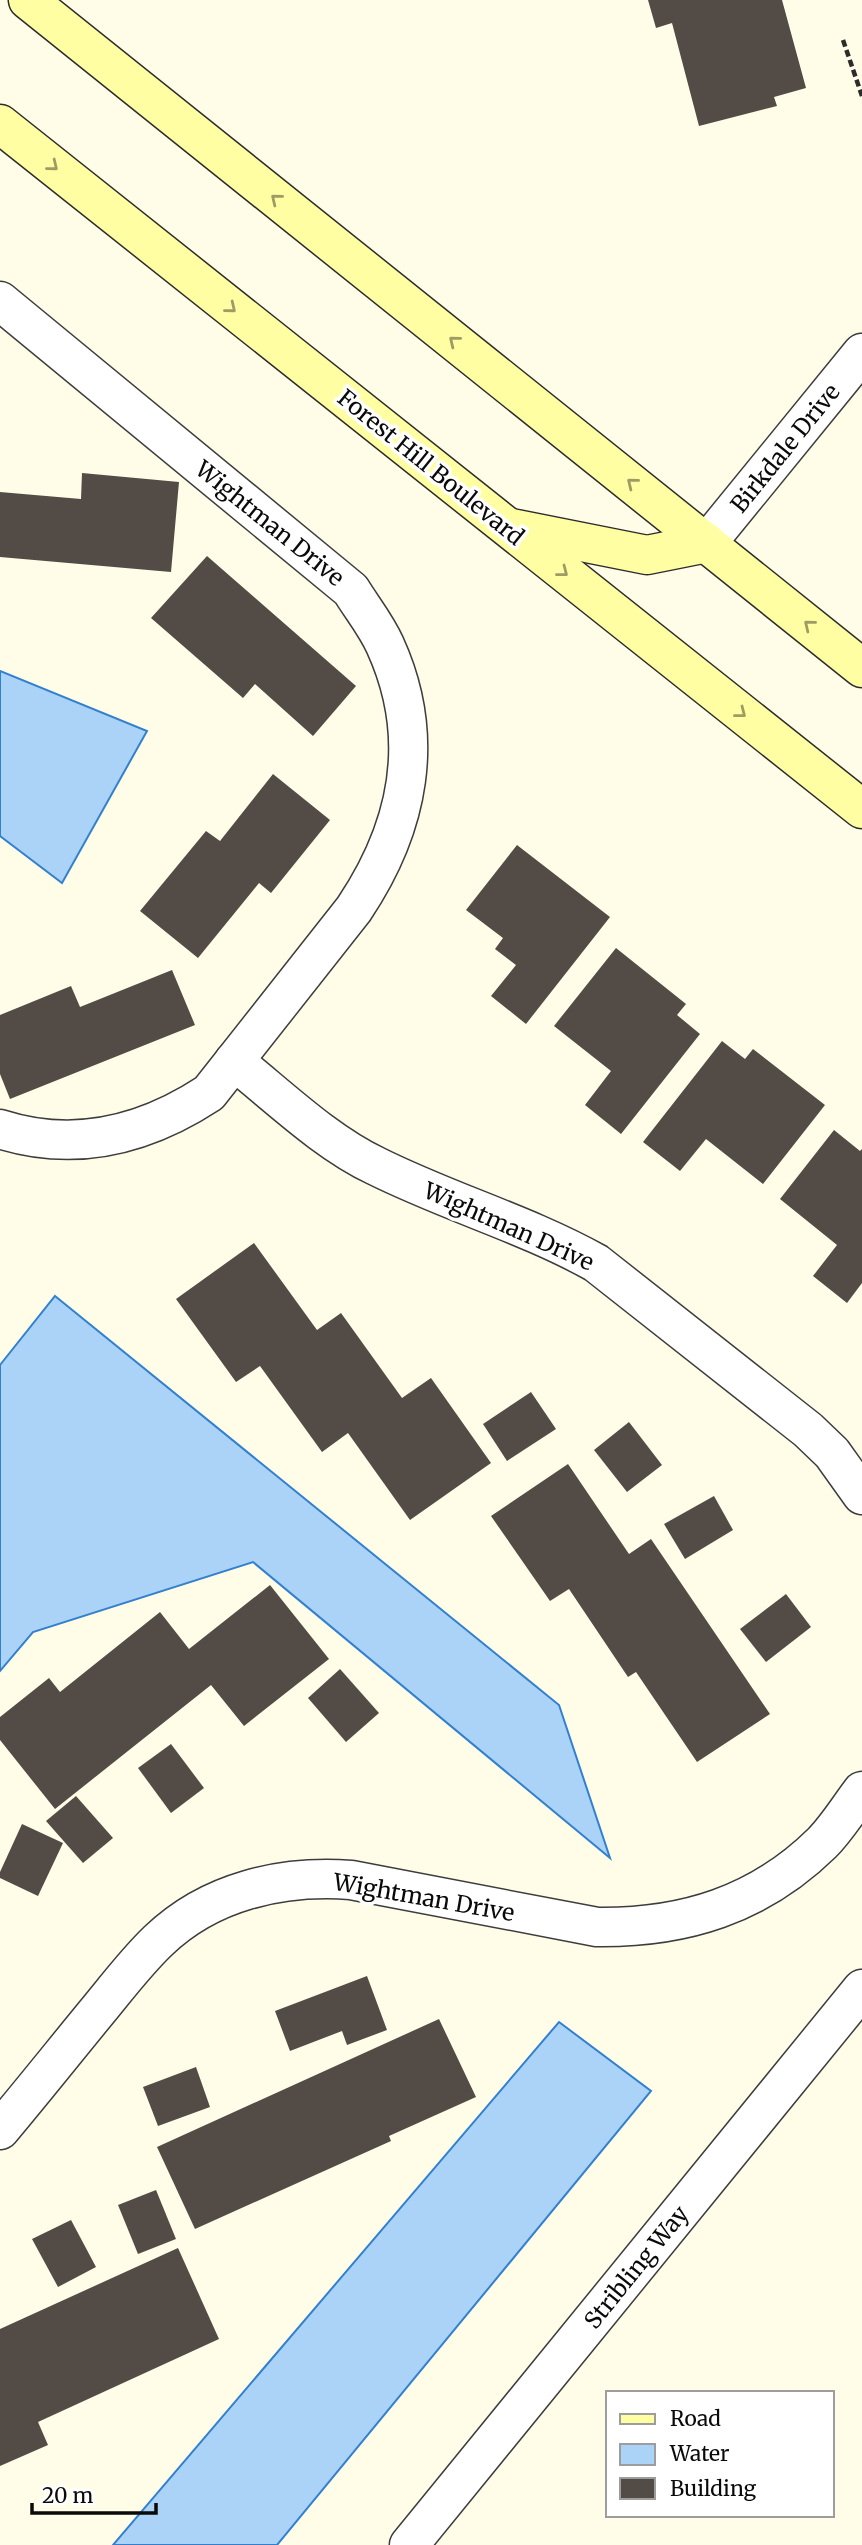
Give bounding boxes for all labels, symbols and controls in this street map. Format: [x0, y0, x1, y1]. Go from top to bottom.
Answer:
one-way arrow [46, 158, 58, 171]
one-way arrow [272, 194, 284, 207]
one-way arrow [224, 300, 236, 313]
one-way arrow [449, 336, 461, 349]
street label: Birkdale Drive [724, 378, 846, 518]
street label: Forest Hill Boulevard [332, 383, 530, 551]
street label: Wightman Drive [189, 453, 350, 592]
one-way arrow [627, 478, 639, 491]
one-way arrow [554, 564, 567, 576]
one-way arrow [804, 621, 817, 633]
one-way arrow [733, 705, 745, 718]
street label: Wightman Drive [418, 1175, 599, 1277]
street label: Wightman Drive [330, 1867, 517, 1927]
street label: Stribling Way [578, 2199, 695, 2334]
legend [606, 2391, 834, 2517]
text: Road [670, 2405, 721, 2432]
text: Water [669, 2440, 729, 2467]
scale bar [32, 2472, 156, 2516]
text: Building [670, 2475, 757, 2502]
text: 20 m [42, 2482, 94, 2509]

